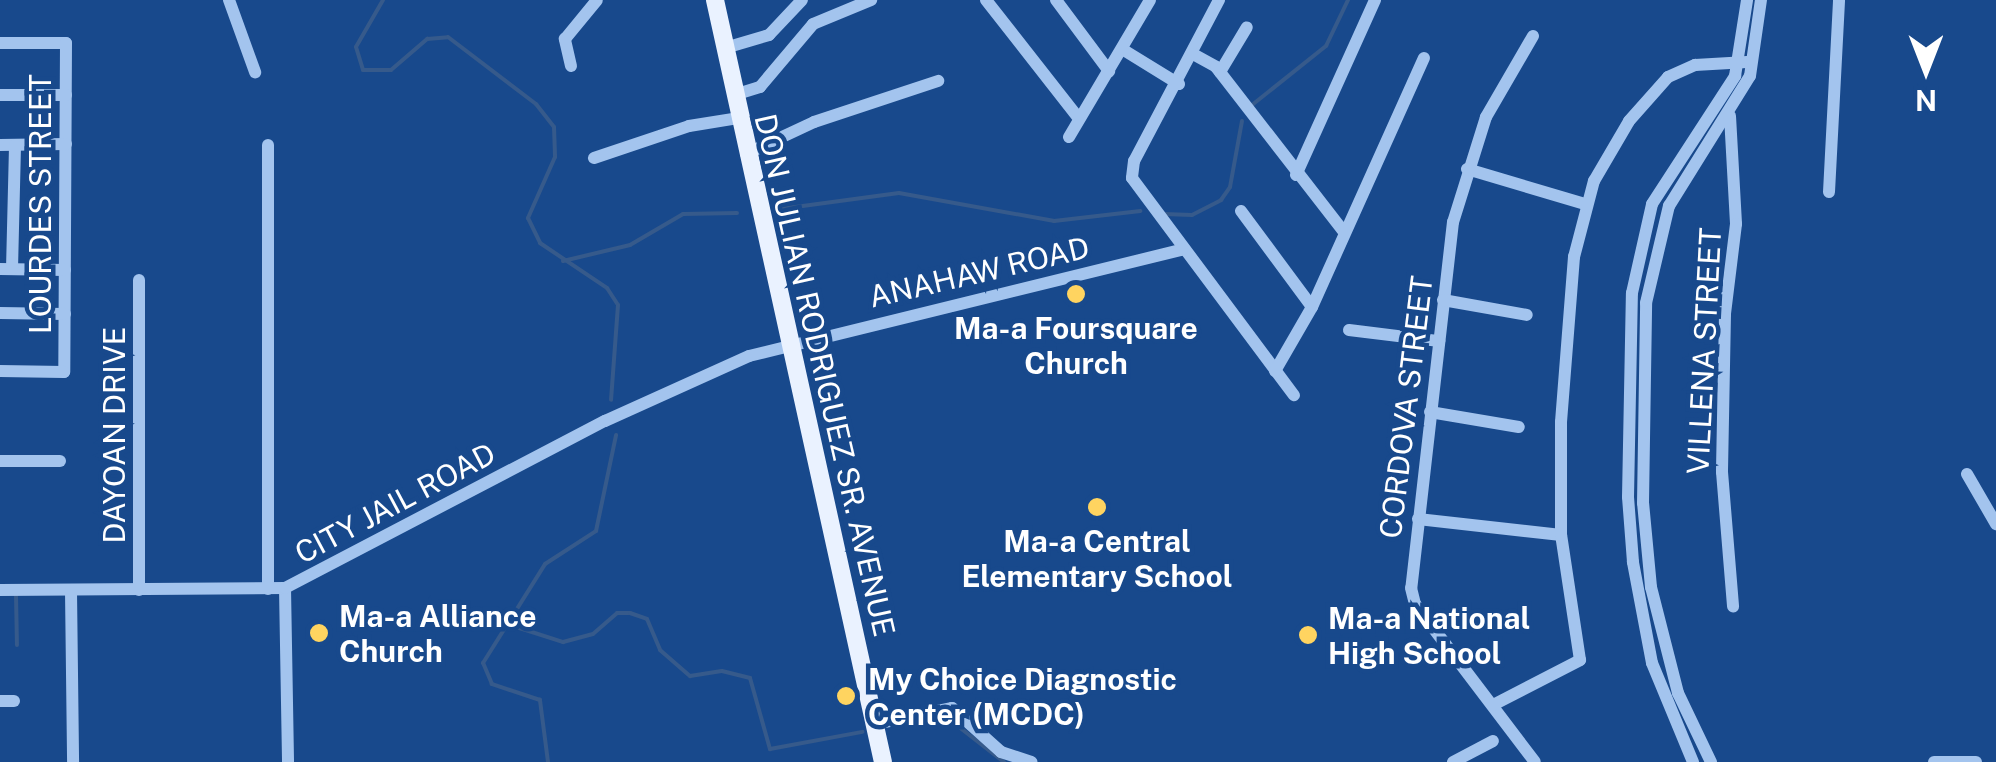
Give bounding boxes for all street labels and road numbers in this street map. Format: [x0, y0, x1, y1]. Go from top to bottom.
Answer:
street label: LOURDES STREET [22, 74, 58, 334]
street label: DON JULIAN RODRIGUEZ SR. AVENUE [747, 110, 903, 640]
street label: VILLENA STREET [1680, 227, 1728, 475]
street label: ANAHAW ROAD [865, 229, 1093, 315]
street label: CORDOVA STREET [1372, 274, 1440, 540]
street label: DAYOAN DRIVE [96, 327, 132, 543]
street label: CITY JAIL ROAD [289, 435, 501, 571]

